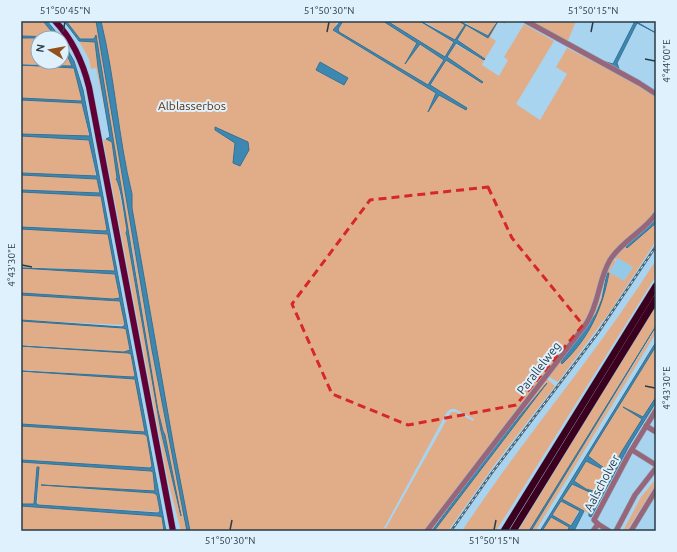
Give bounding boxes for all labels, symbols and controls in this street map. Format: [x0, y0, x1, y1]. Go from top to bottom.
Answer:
text: 51°50'45"N [40, 5, 90, 16]
text: 51°50'30"N [304, 5, 354, 16]
text: 51°50'15"N [568, 5, 618, 16]
north arrow [30, 30, 70, 70]
text: 4°44'00"E [661, 39, 672, 83]
text: N [34, 43, 47, 53]
park label: Alblasserbos [158, 99, 226, 112]
text: 4°43'30"E [6, 243, 17, 287]
street label: Parallelweg [514, 339, 563, 396]
text: 4°43'30"E [661, 366, 672, 410]
street label: Aalscholver [581, 452, 622, 513]
text: 51°50'30"N [205, 535, 255, 546]
text: 51°50'15"N [469, 535, 519, 546]

